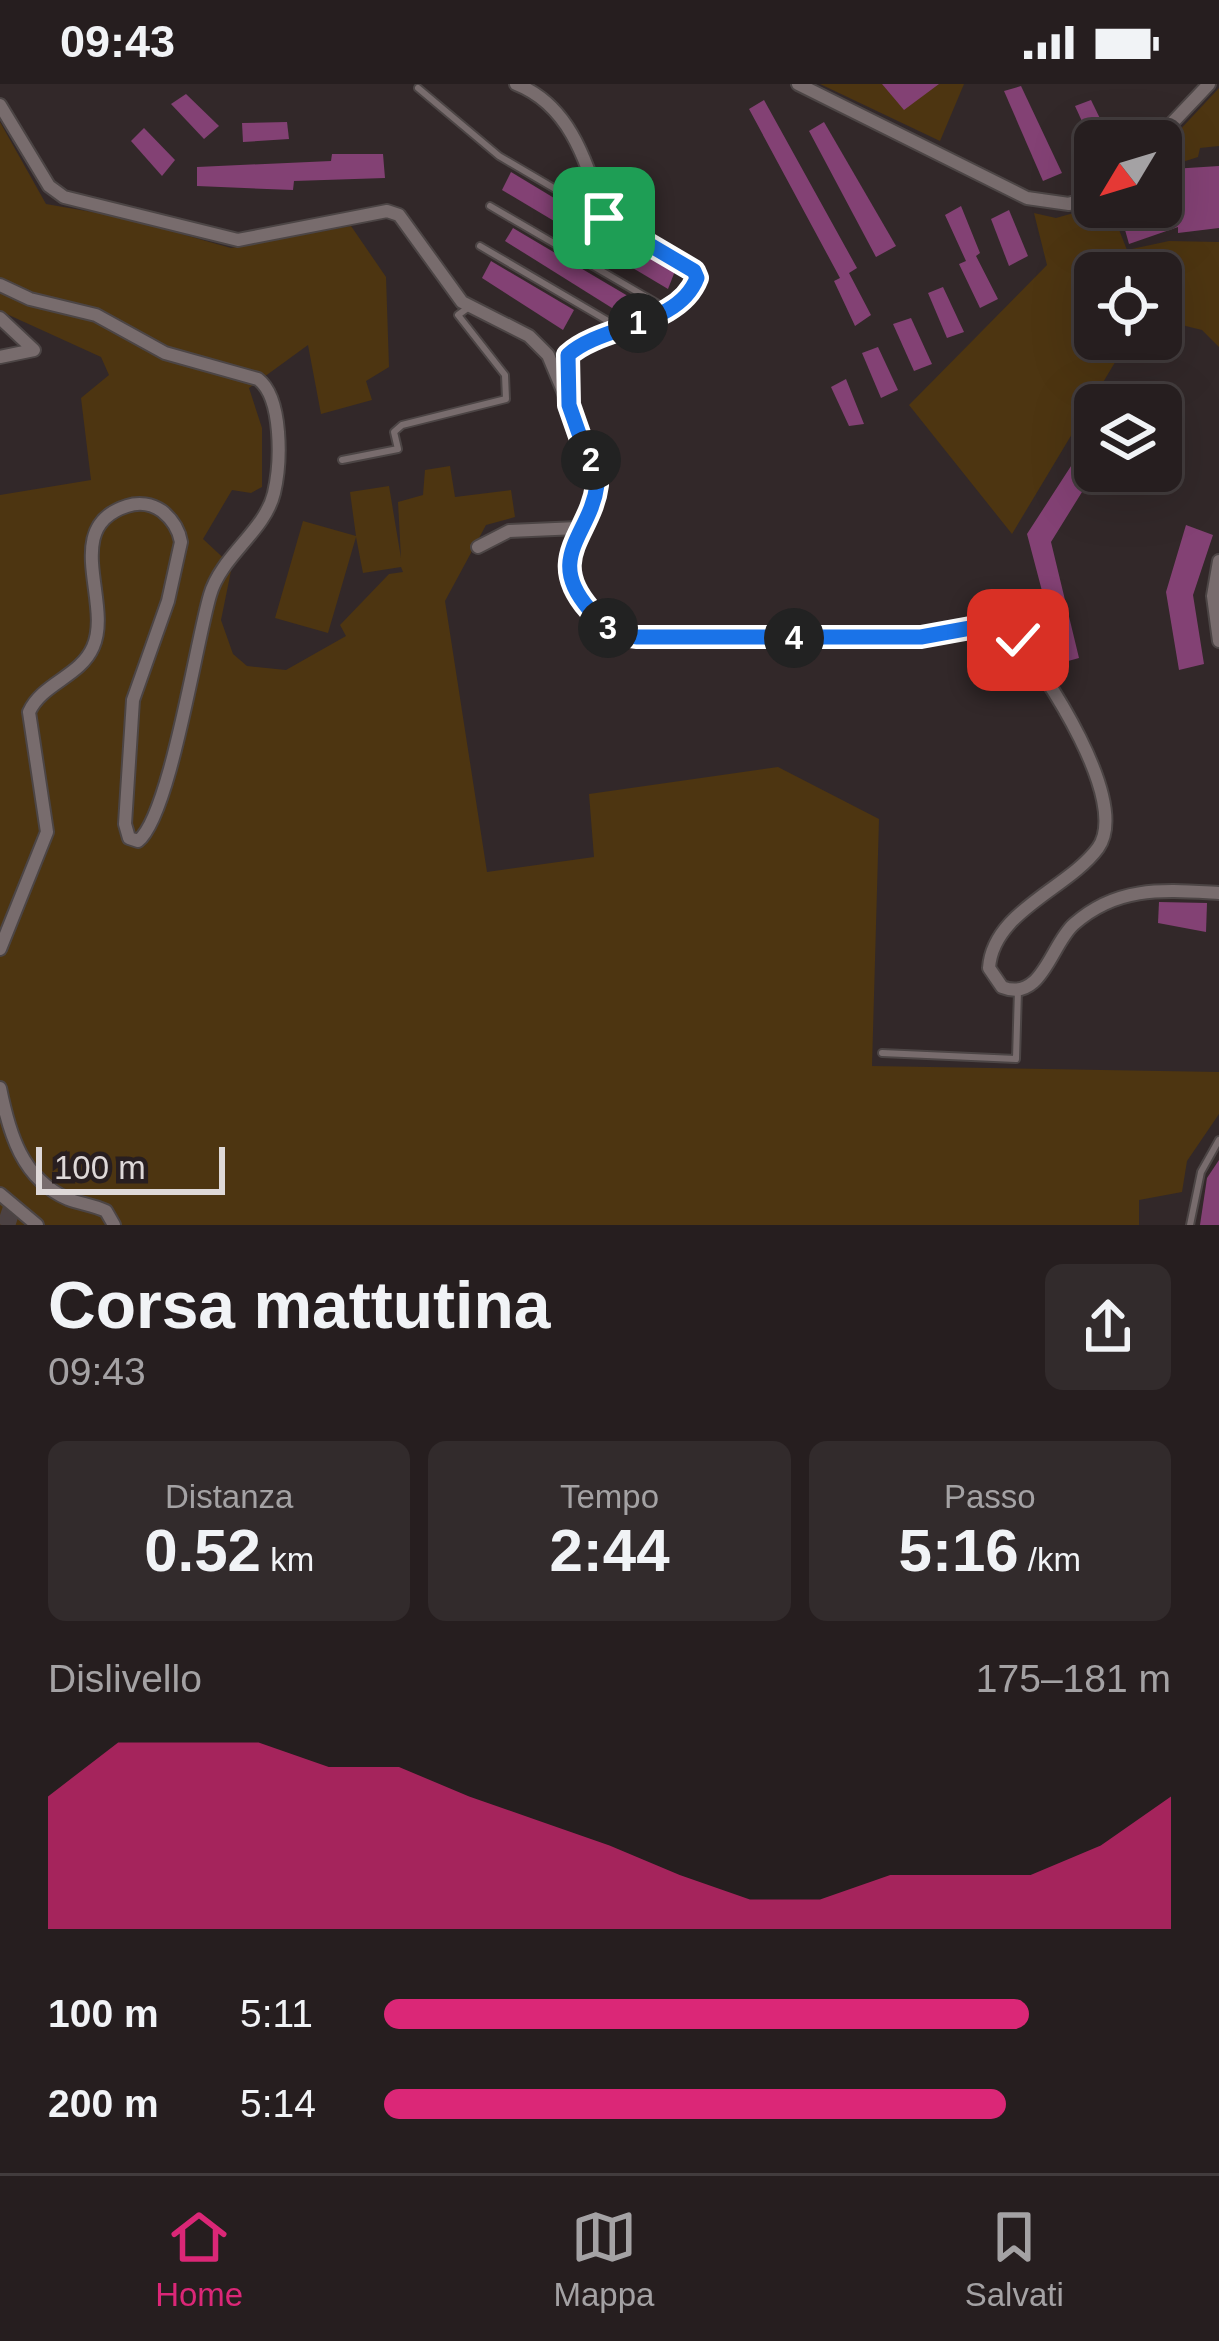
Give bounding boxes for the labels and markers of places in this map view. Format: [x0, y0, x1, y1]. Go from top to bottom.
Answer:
pin [553, 167, 655, 269]
pin: 1 [608, 293, 668, 353]
pin: 2 [561, 430, 621, 490]
pin [967, 589, 1069, 691]
pin: 3 [578, 598, 638, 658]
pin: 4 [764, 608, 824, 668]

